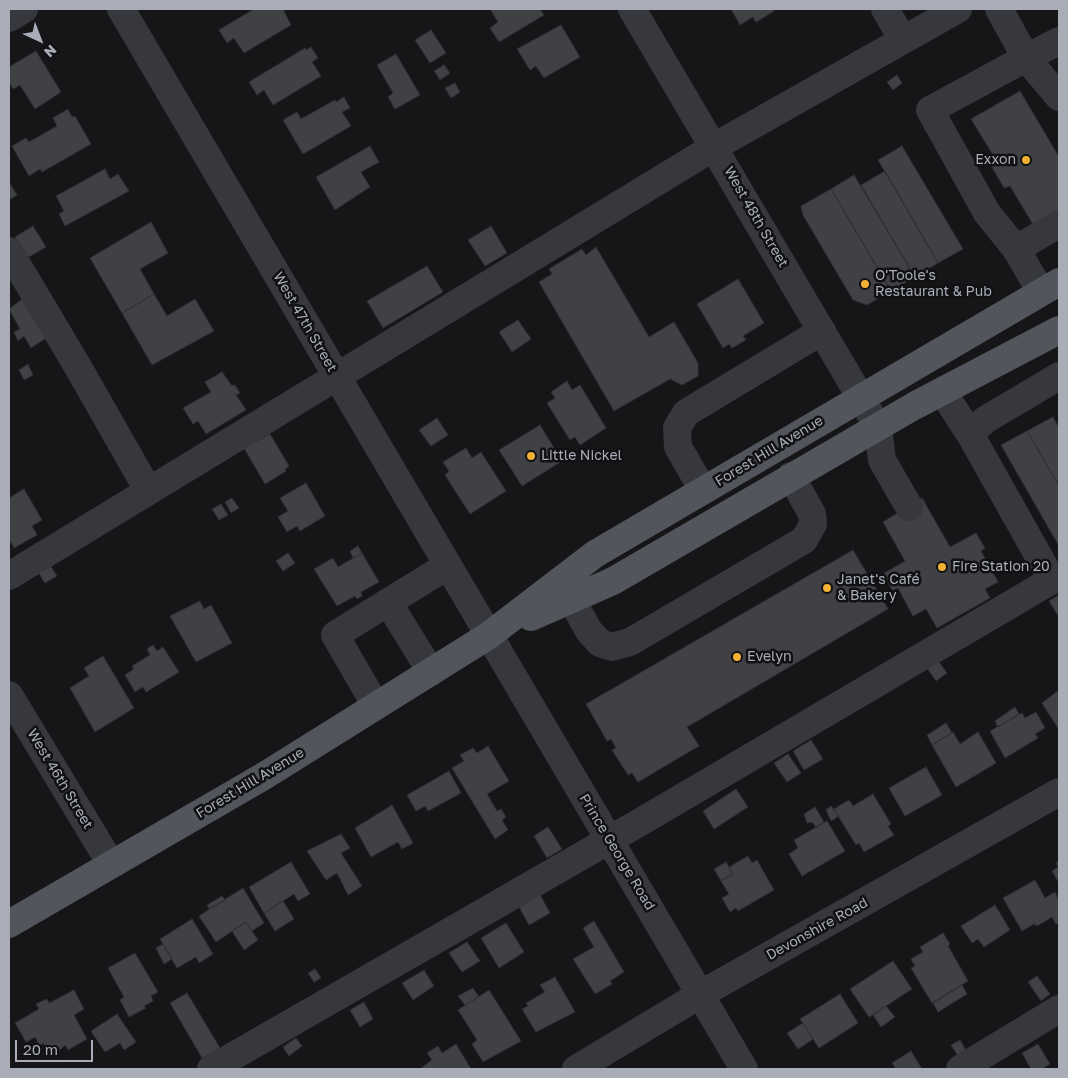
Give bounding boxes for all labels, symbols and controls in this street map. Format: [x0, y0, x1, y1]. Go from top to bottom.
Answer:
north arrow [15, 15, 65, 65]
text: N [41, 41, 60, 61]
place label: Exxon [975, 152, 1016, 168]
marker: Exxon [1020, 154, 1032, 166]
street label: West 48th Street [720, 164, 792, 270]
place label: O'Toole's Restaurant & Pub [875, 268, 992, 300]
street label: West 47th Street [270, 269, 340, 375]
marker: O'Toole's Restaurant & Pub [859, 278, 871, 290]
street label: Forest Hill Avenue [712, 412, 826, 490]
place label: Little Nickel [541, 448, 622, 464]
marker: Little Nickel [525, 450, 537, 462]
place label: Fire Station 20 [952, 559, 1050, 575]
marker: Fire Station 20 [936, 561, 948, 573]
place label: Janet's Café & Bakery [837, 572, 920, 604]
marker: Janet's Café & Bakery [821, 582, 833, 594]
place label: Evelyn [747, 649, 792, 665]
marker: Evelyn [731, 651, 743, 663]
street label: West 46th Street [24, 726, 96, 832]
street label: Forest Hill Avenue [193, 744, 307, 822]
street label: Prince George Road [576, 791, 658, 913]
street label: Devonshire Road [763, 894, 871, 964]
scale bar [18, 1030, 95, 1062]
text: 20 m [23, 1040, 58, 1058]

